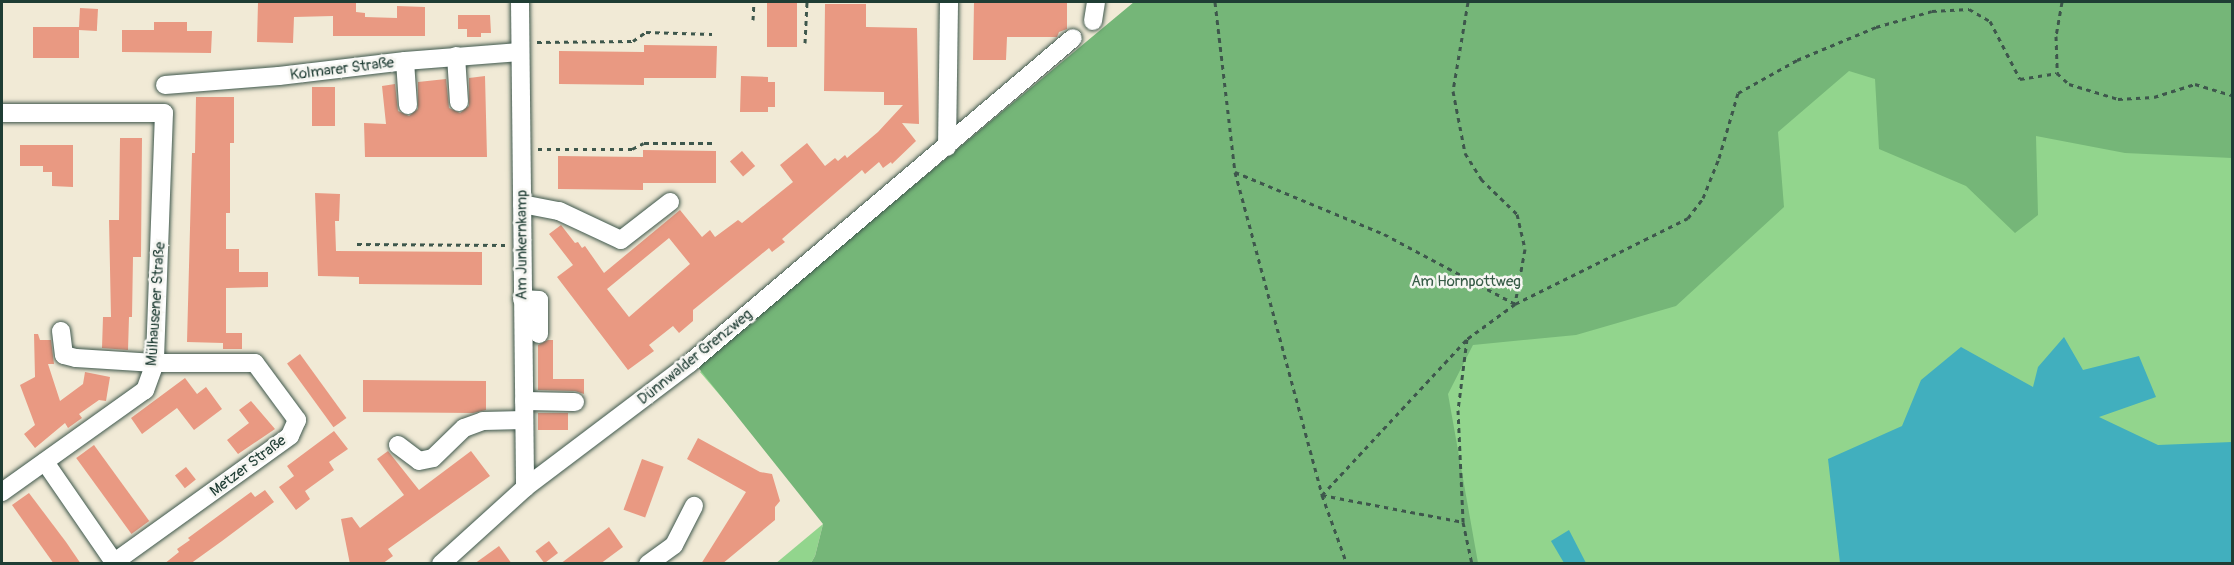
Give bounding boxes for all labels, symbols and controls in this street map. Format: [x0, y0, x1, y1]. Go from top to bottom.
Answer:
street label: Kolmarer Straße [289, 54, 395, 84]
street label: Am Junkernkamp [513, 190, 531, 300]
street label: Mülhausener Straße [143, 241, 169, 367]
park label: Am Hornpottweg [1411, 273, 1521, 291]
street label: Dünnwalder Grenzweg [634, 305, 756, 409]
street label: Metzer Straße [206, 432, 290, 500]

